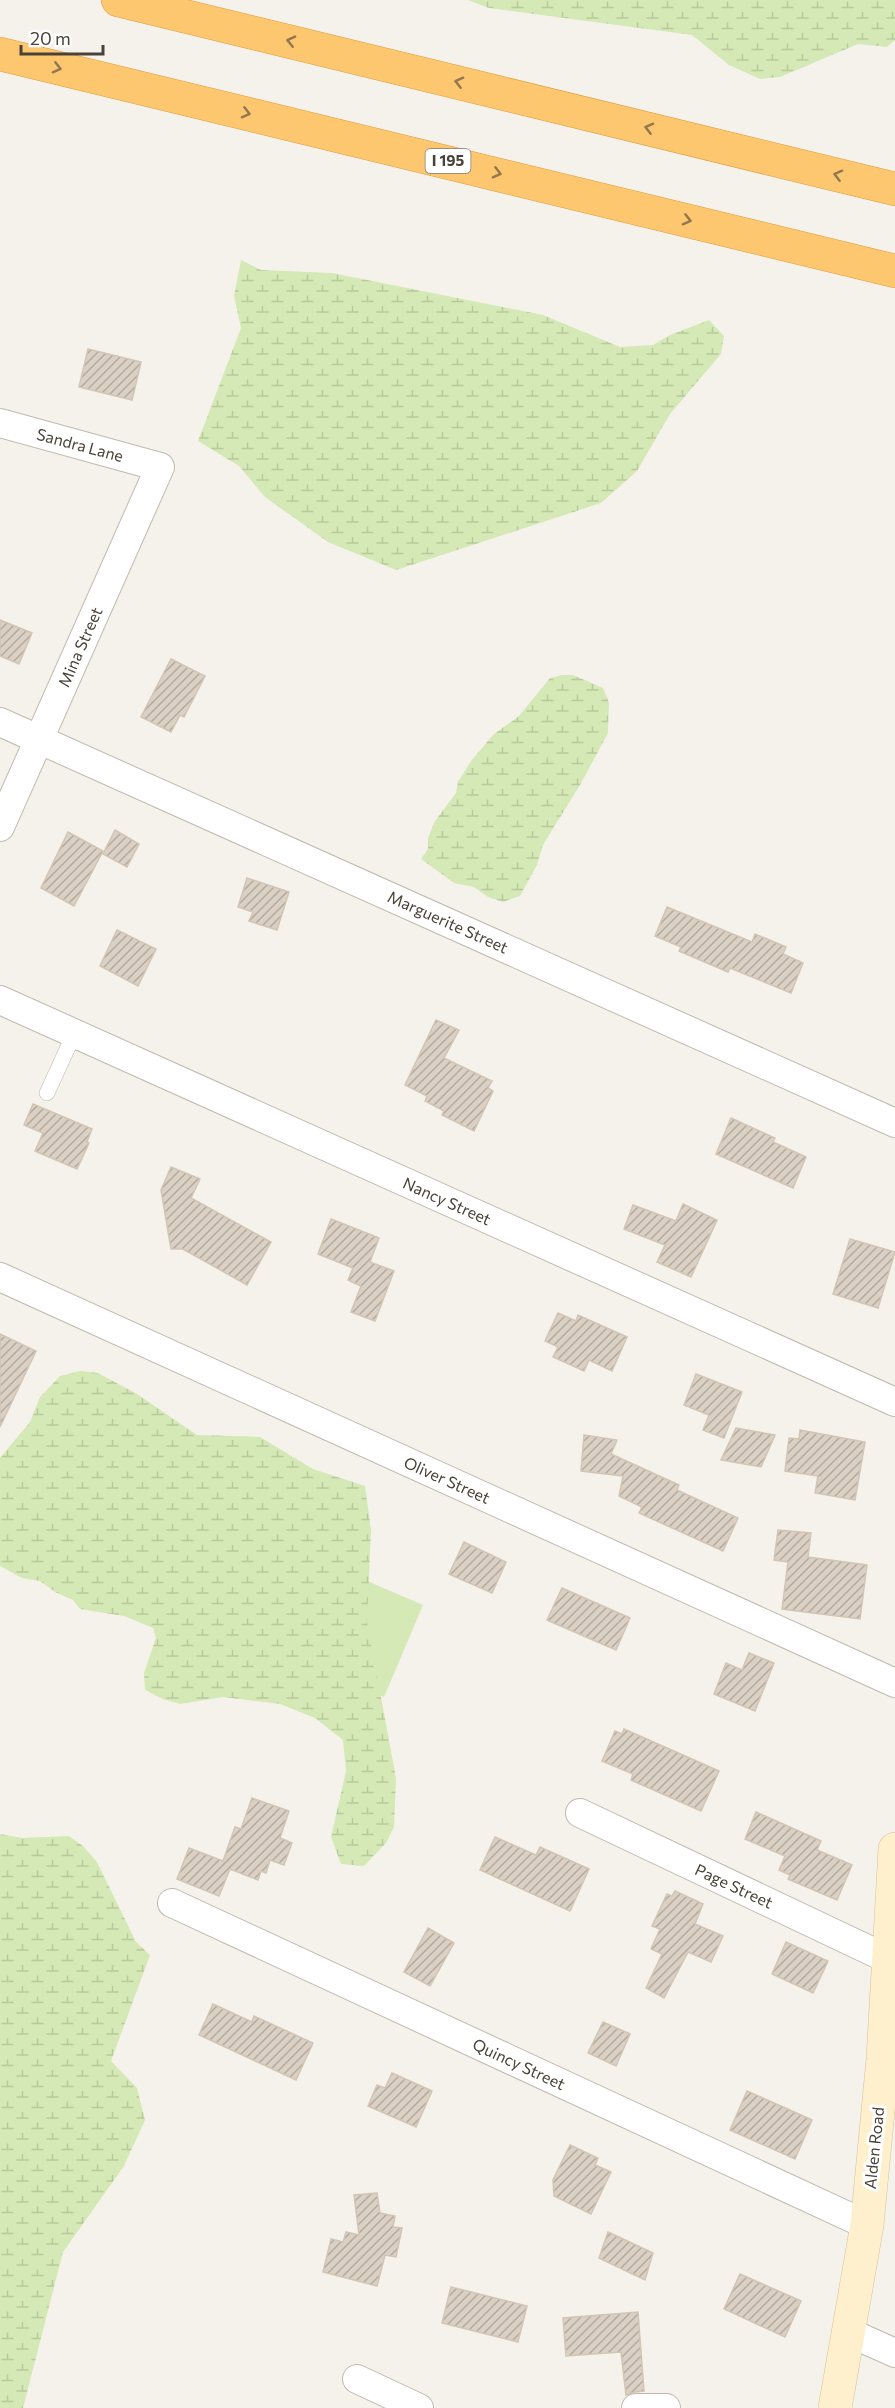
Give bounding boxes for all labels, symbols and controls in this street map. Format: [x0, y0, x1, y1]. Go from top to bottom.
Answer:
scale bar [21, 18, 104, 56]
text: 20 m [30, 27, 71, 49]
one-way arrow [287, 35, 297, 48]
one-way arrow [52, 60, 62, 73]
one-way arrow [455, 76, 465, 89]
one-way arrow [241, 106, 251, 119]
one-way arrow [644, 123, 654, 136]
road number: I 195 [426, 149, 470, 173]
one-way arrow [492, 166, 502, 179]
one-way arrow [833, 170, 843, 183]
one-way arrow [681, 213, 691, 226]
street label: Sandra Lane [35, 424, 126, 465]
street label: Mina Street [54, 604, 106, 690]
street label: Marguerite Street [385, 886, 512, 957]
street label: Nancy Street [400, 1173, 494, 1229]
street label: Oliver Street [401, 1452, 494, 1507]
street label: Page Street [692, 1859, 777, 1912]
street label: Quincy Street [470, 2034, 569, 2093]
street label: Alden Road [860, 2106, 887, 2190]

